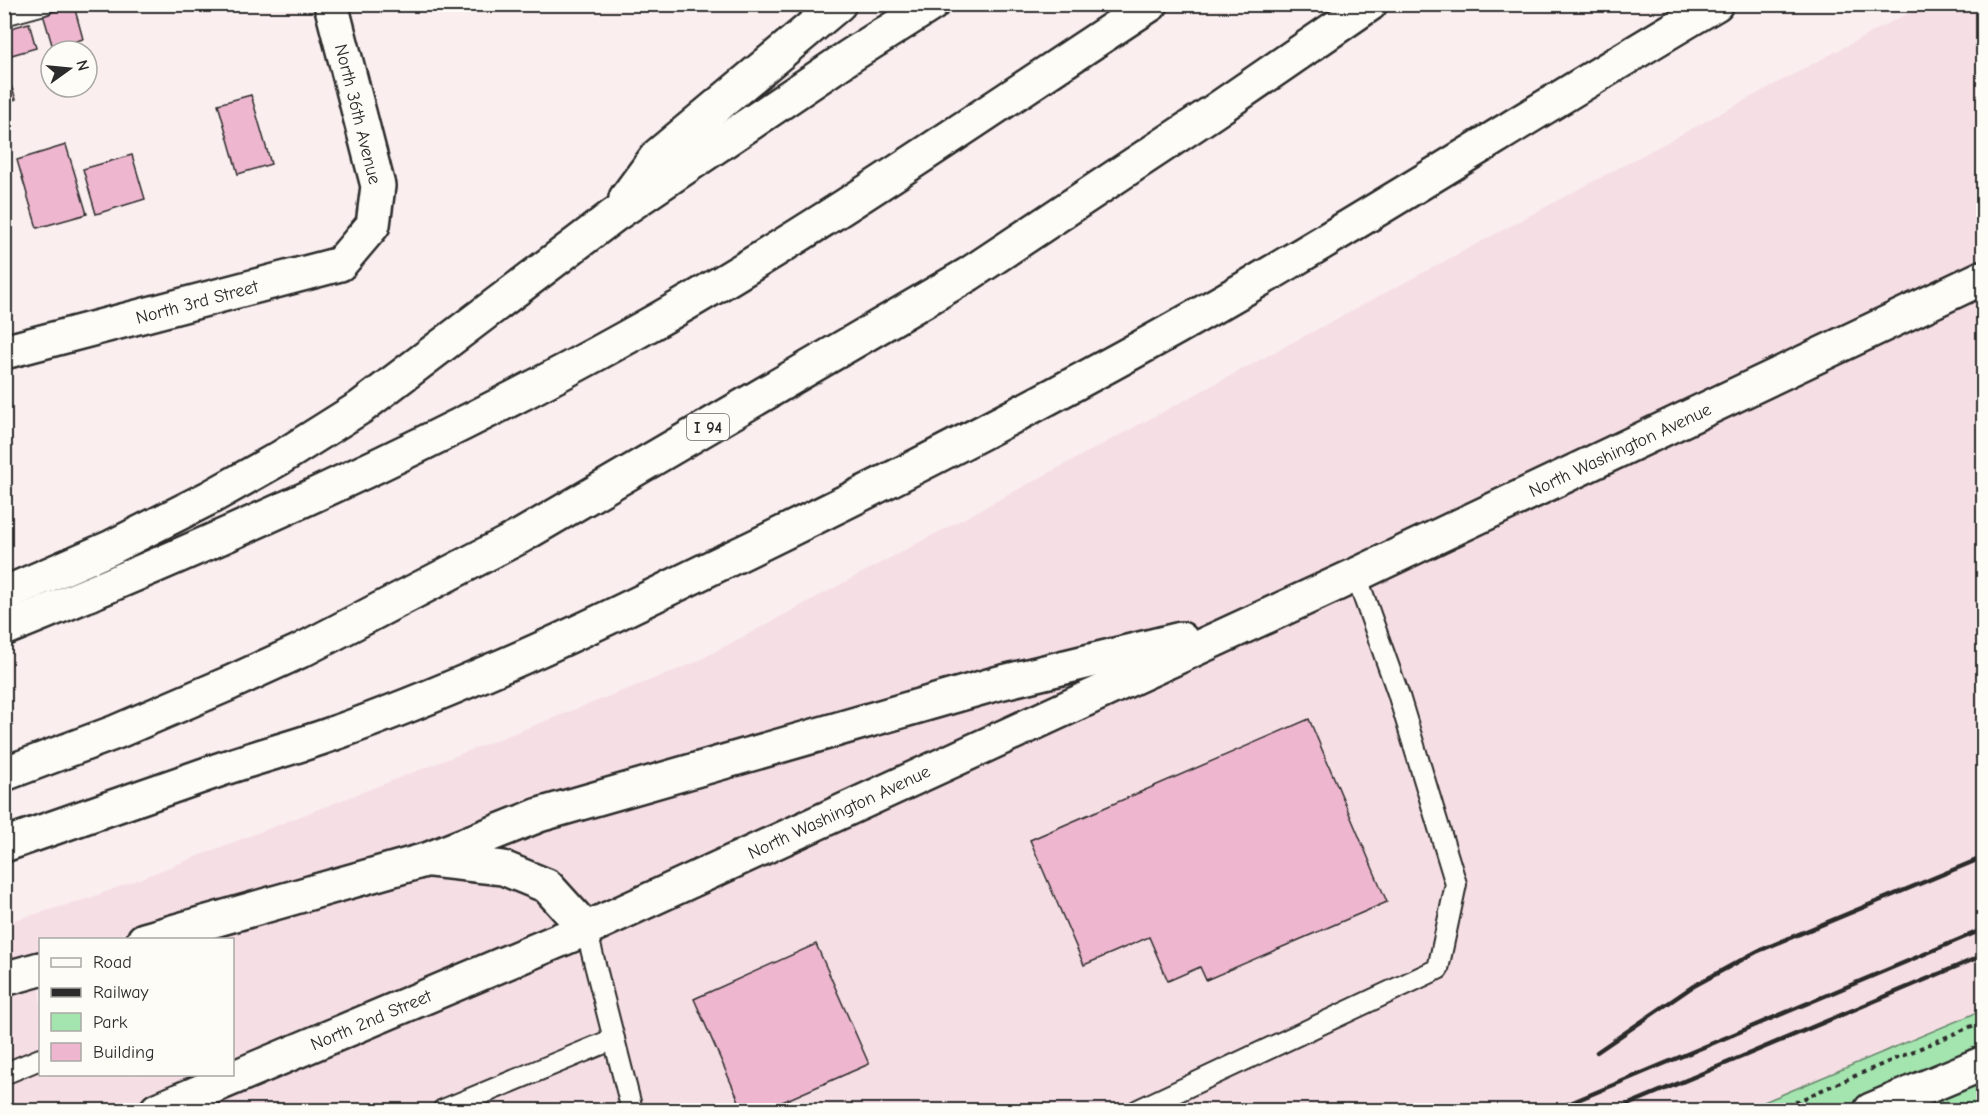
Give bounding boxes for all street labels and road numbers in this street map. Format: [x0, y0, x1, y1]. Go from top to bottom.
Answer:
street label: North 36th Avenue [330, 42, 385, 186]
street label: North 3rd Street [134, 276, 261, 329]
street label: North Washington Avenue [1526, 399, 1715, 502]
road number: I 94 [687, 414, 729, 440]
street label: North Washington Avenue [745, 761, 934, 864]
street label: North 2nd Street [308, 985, 436, 1055]

